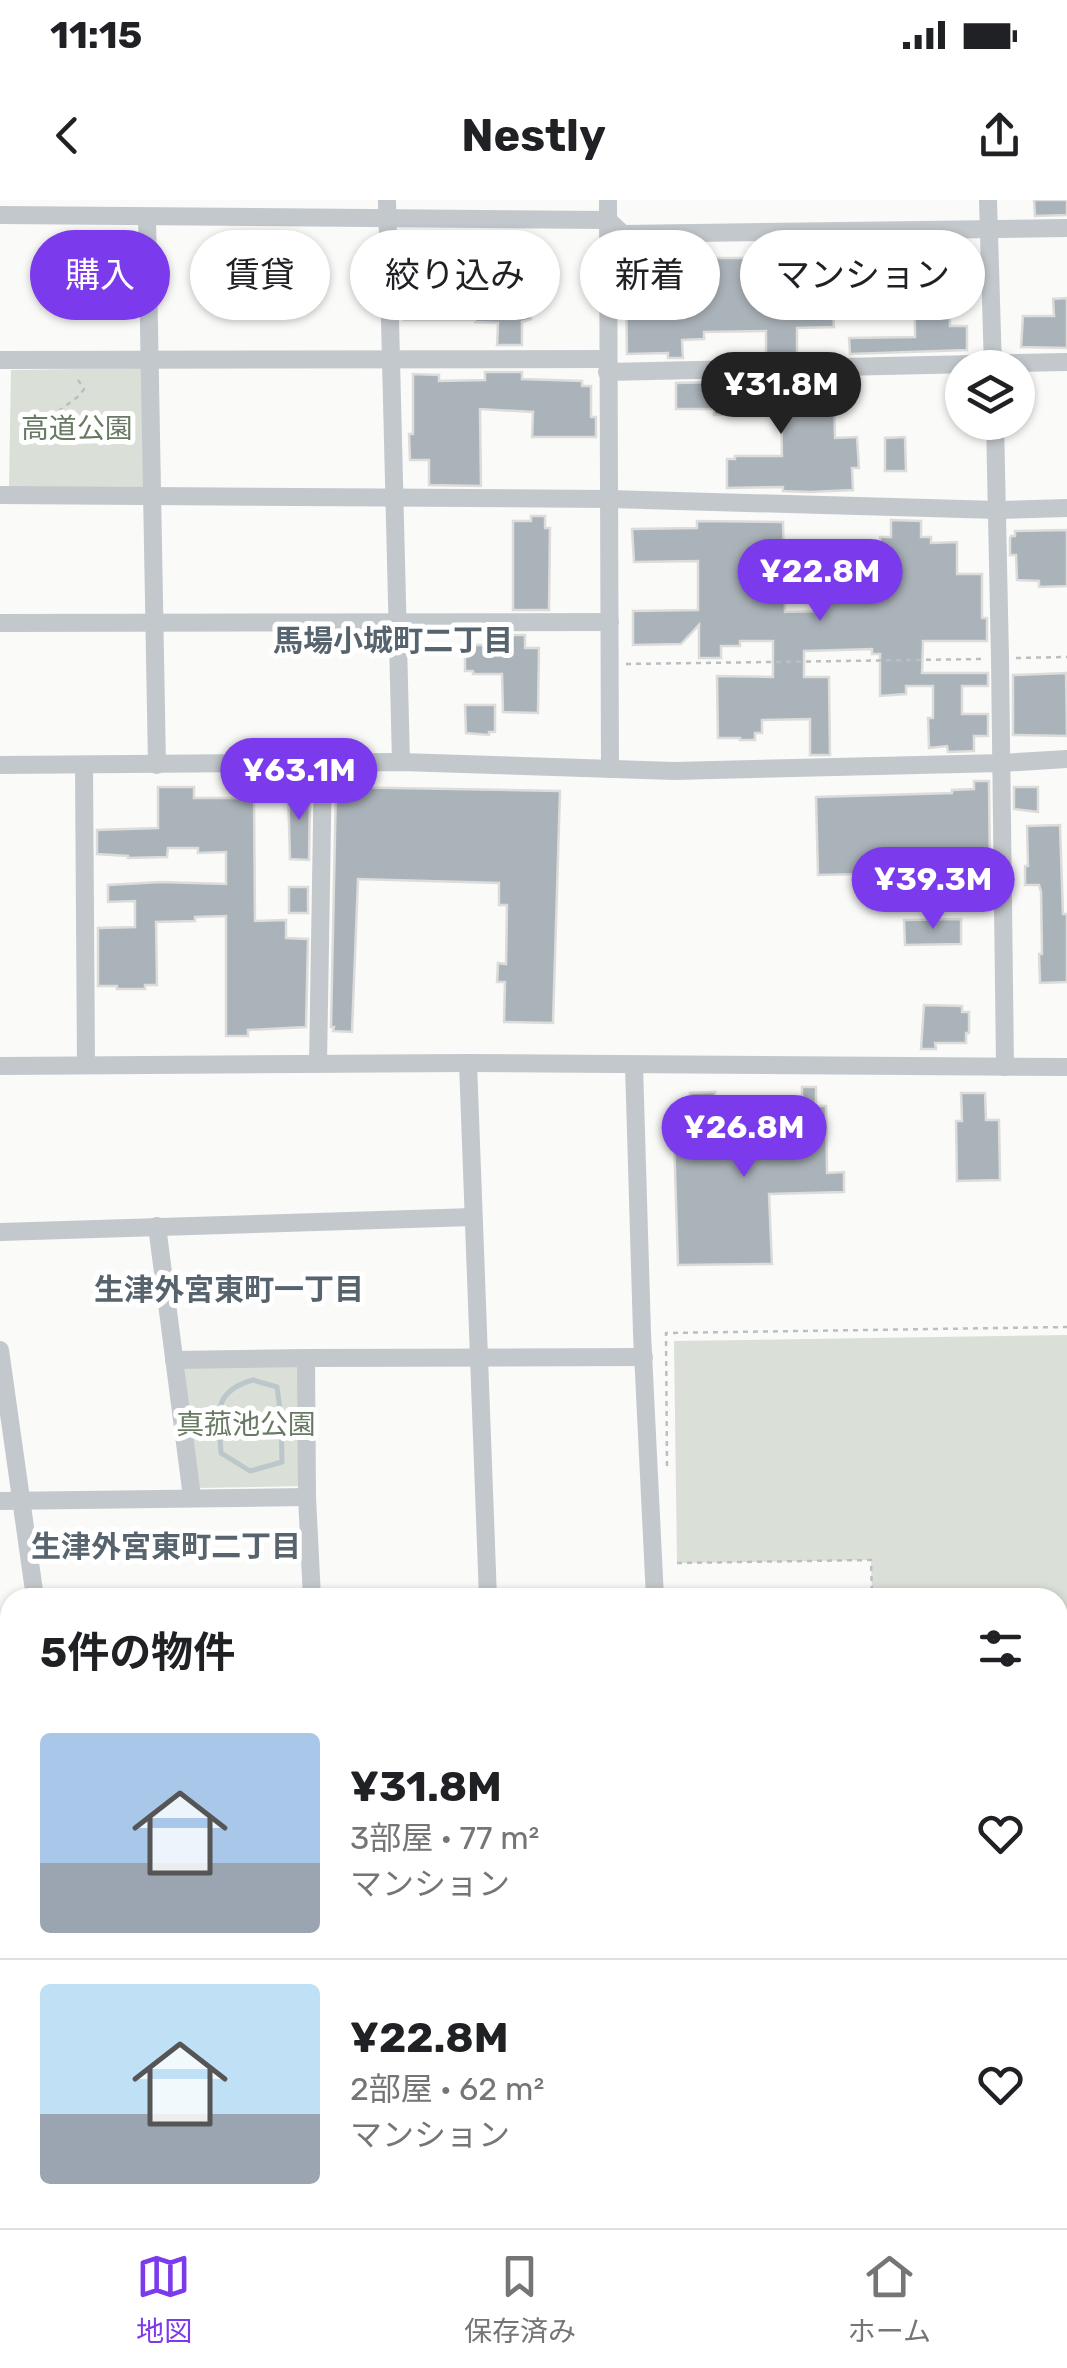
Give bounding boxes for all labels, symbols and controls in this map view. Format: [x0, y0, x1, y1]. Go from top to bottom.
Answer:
text: 11:15 [50, 12, 142, 58]
icon: back [40, 108, 95, 163]
icon: share [972, 108, 1027, 163]
text: Nestly [461, 109, 606, 162]
chip: 購入 [30, 230, 170, 320]
chip: 賃貸 [190, 230, 330, 320]
chip: 絞り込み [350, 230, 560, 320]
chip: 新着 [580, 230, 720, 320]
chip: マンション [740, 230, 985, 320]
map controls [945, 350, 1035, 440]
button: layers [945, 350, 1035, 440]
pin: ¥31.8M [700, 352, 862, 437]
text: ¥31.8M [723, 365, 839, 403]
park label: 高道公園 [21, 412, 133, 445]
pin: ¥22.8M [739, 539, 901, 624]
text: ¥22.8M [760, 552, 880, 590]
district label: 馬場小城町二丁目 [273, 623, 513, 659]
pin: ¥63.1M [218, 738, 380, 823]
text: ¥63.1M [242, 751, 356, 789]
pin: ¥39.3M [852, 847, 1014, 932]
text: ¥39.3M [874, 860, 992, 898]
pin: ¥26.8M [663, 1095, 825, 1180]
text: ¥26.8M [684, 1108, 804, 1146]
district label: 生津外宮東町一丁目 [94, 1272, 364, 1308]
park label: 真菰池公園 [176, 1408, 316, 1441]
district label: 生津外宮東町二丁目 [31, 1529, 301, 1565]
icon: filters [973, 1621, 1028, 1676]
text: 5件の物件 [40, 1628, 235, 1678]
text: ¥31.8M [350, 1762, 502, 1812]
icon: home [120, 1773, 240, 1893]
icon: heart [973, 1806, 1028, 1861]
text: 3部屋 · 77 m² [350, 1819, 540, 1857]
text: マンション [350, 1865, 510, 1903]
text: ¥22.8M [350, 2013, 509, 2063]
icon: home [120, 2024, 240, 2144]
icon: heart [973, 2057, 1028, 2112]
text: 2部屋 · 62 m² [350, 2070, 544, 2108]
text: マンション [350, 2116, 510, 2154]
tab: 地図 [136, 2249, 192, 2349]
tab: 保存済み [464, 2249, 576, 2349]
tab: ホーム [848, 2249, 931, 2349]

